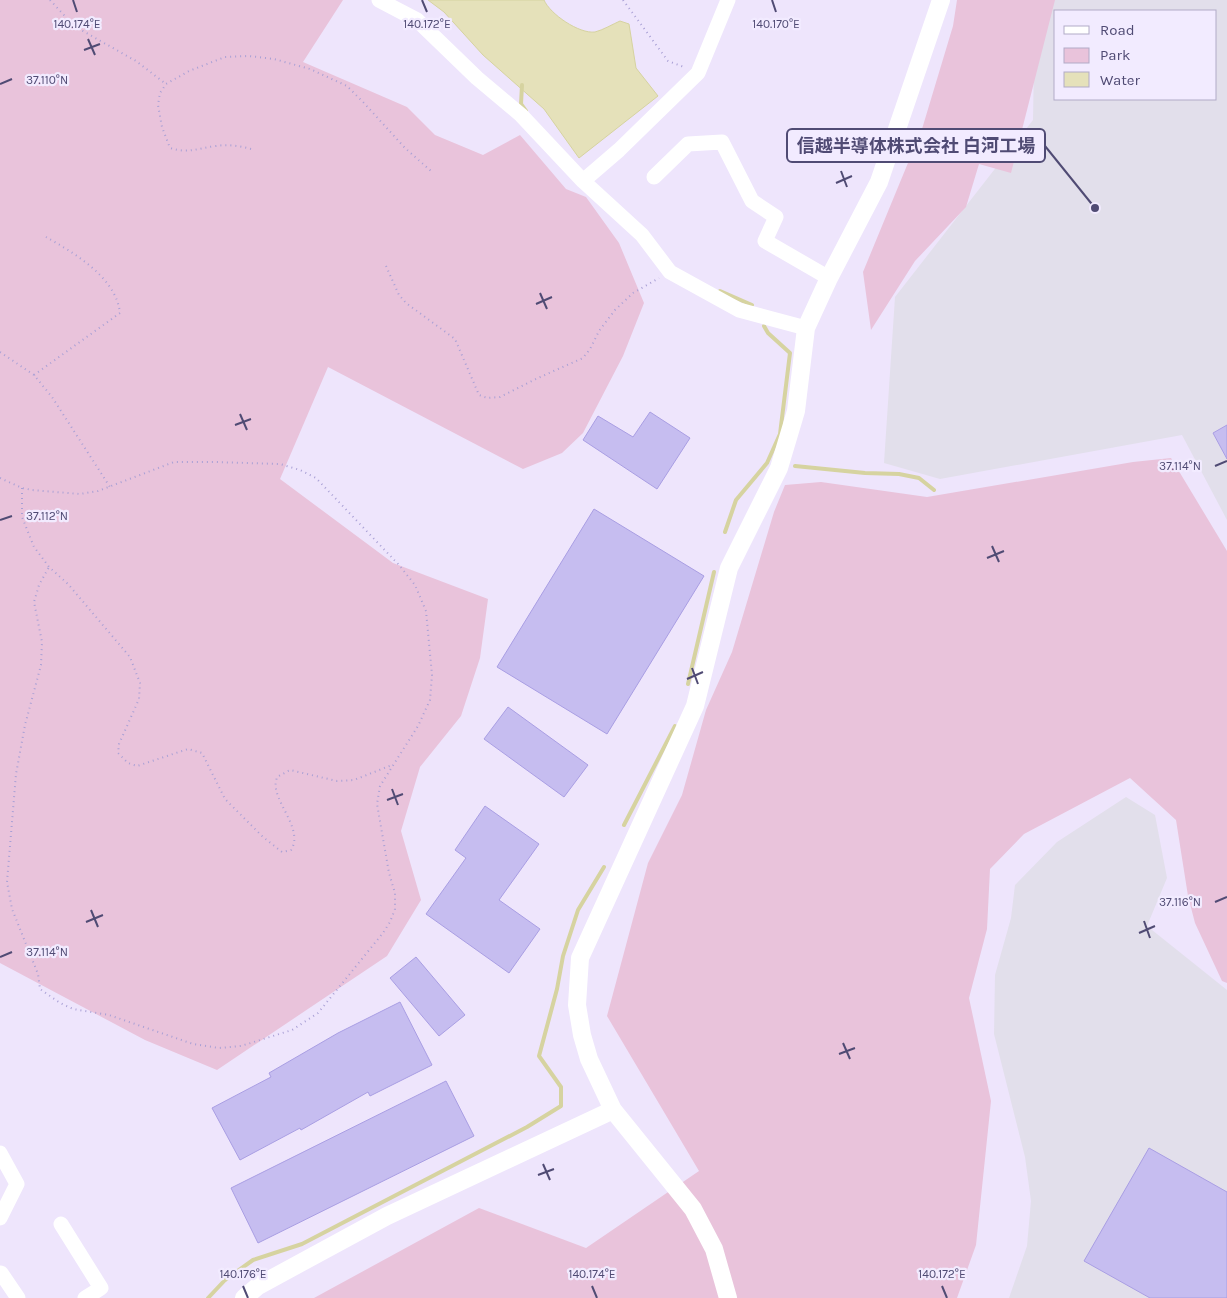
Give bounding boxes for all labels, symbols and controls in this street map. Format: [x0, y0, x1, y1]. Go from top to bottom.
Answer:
legend [1054, 10, 1217, 100]
text: 140.174°E [53, 17, 101, 31]
text: 140.172°E [403, 17, 451, 31]
text: 140.170°E [752, 17, 800, 31]
text: Road [1100, 21, 1135, 39]
text: Park [1100, 46, 1130, 64]
text: Water [1100, 71, 1141, 89]
text: 37.110°N [26, 73, 68, 87]
callout: 信越半導体株式会社 白河工場 [787, 129, 1045, 162]
text: 信越半導体株式会社 白河工場 [797, 135, 1035, 157]
text: 37.114°N [1159, 459, 1201, 473]
text: 37.112°N [26, 509, 68, 523]
text: 37.116°N [1159, 895, 1201, 909]
text: 37.114°N [26, 945, 68, 959]
text: 140.176°E [219, 1267, 267, 1281]
text: 140.174°E [568, 1267, 616, 1281]
text: 140.172°E [918, 1267, 966, 1281]

